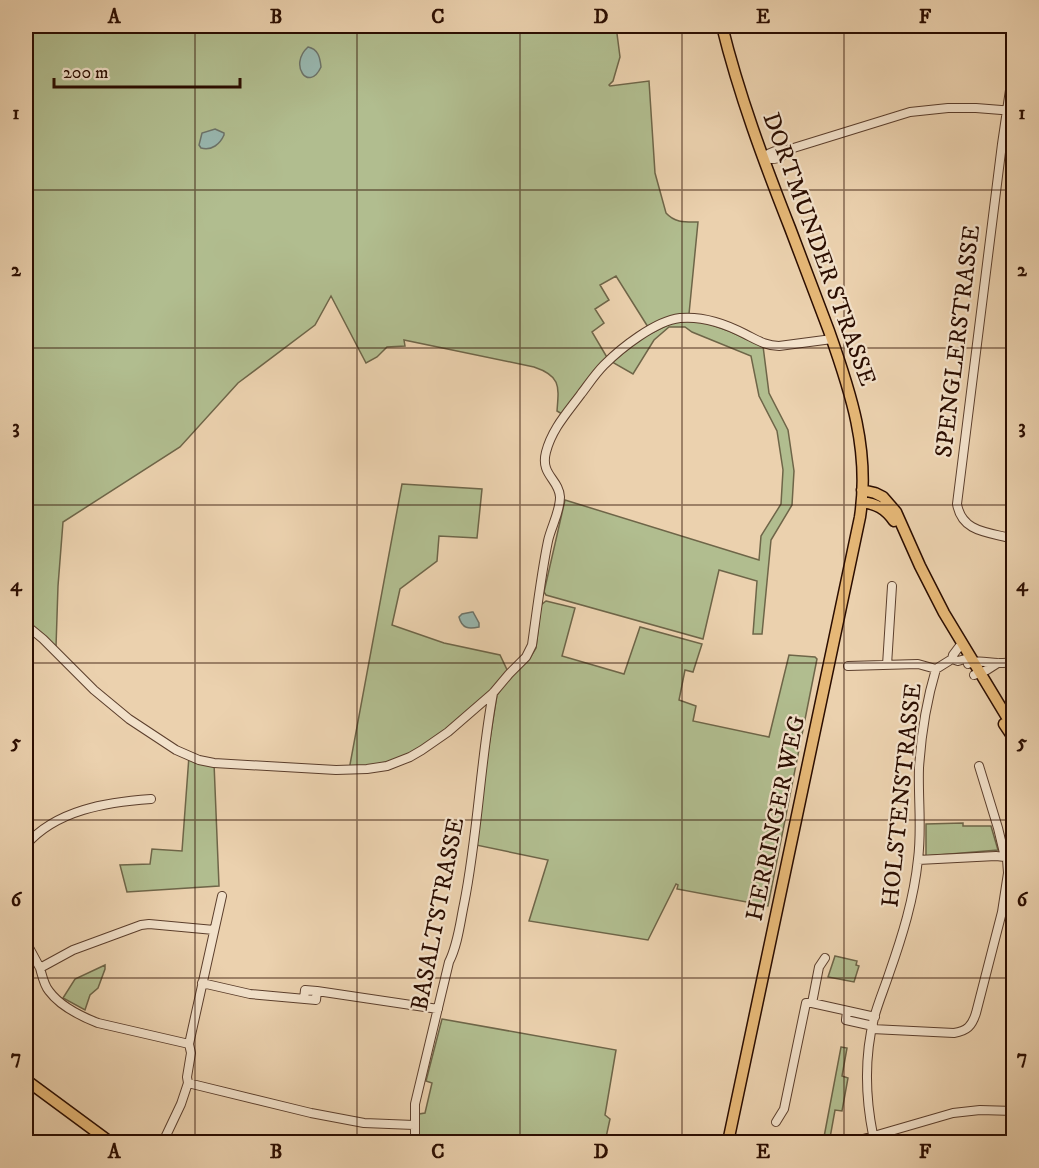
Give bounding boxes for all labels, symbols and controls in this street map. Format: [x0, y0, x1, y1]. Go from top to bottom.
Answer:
text: A [107, 5, 122, 30]
text: B [270, 5, 282, 30]
text: C [431, 5, 445, 30]
text: D [594, 5, 609, 30]
text: E [756, 5, 770, 30]
text: F [919, 5, 932, 30]
scale bar [54, 51, 240, 89]
text: 200 m [63, 62, 109, 84]
text: 1 [12, 101, 20, 126]
text: 1 [1018, 101, 1026, 126]
street label: DORTMUNDER STRASSE [756, 108, 883, 390]
street label: SPENGLERSTRASSE [929, 223, 987, 459]
text: 2 [11, 258, 22, 283]
text: 2 [1017, 258, 1028, 283]
text: 3 [12, 415, 20, 440]
text: 3 [1018, 415, 1026, 440]
text: 4 [10, 573, 23, 598]
text: 4 [1016, 573, 1029, 598]
street label: HOLSTENSTRASSE [875, 681, 929, 909]
street label: HERRINGER WEG [740, 713, 812, 924]
text: 5 [10, 730, 21, 755]
text: 5 [1016, 730, 1027, 755]
street label: BASALTSTRASSE [405, 815, 471, 1013]
text: 6 [11, 888, 23, 913]
text: 6 [1017, 888, 1029, 913]
text: 7 [11, 1045, 21, 1070]
text: 7 [1017, 1045, 1027, 1070]
text: A [107, 1140, 122, 1165]
text: B [270, 1140, 282, 1165]
text: C [431, 1140, 445, 1165]
text: D [594, 1140, 609, 1165]
text: E [756, 1140, 770, 1165]
text: F [919, 1140, 932, 1165]

